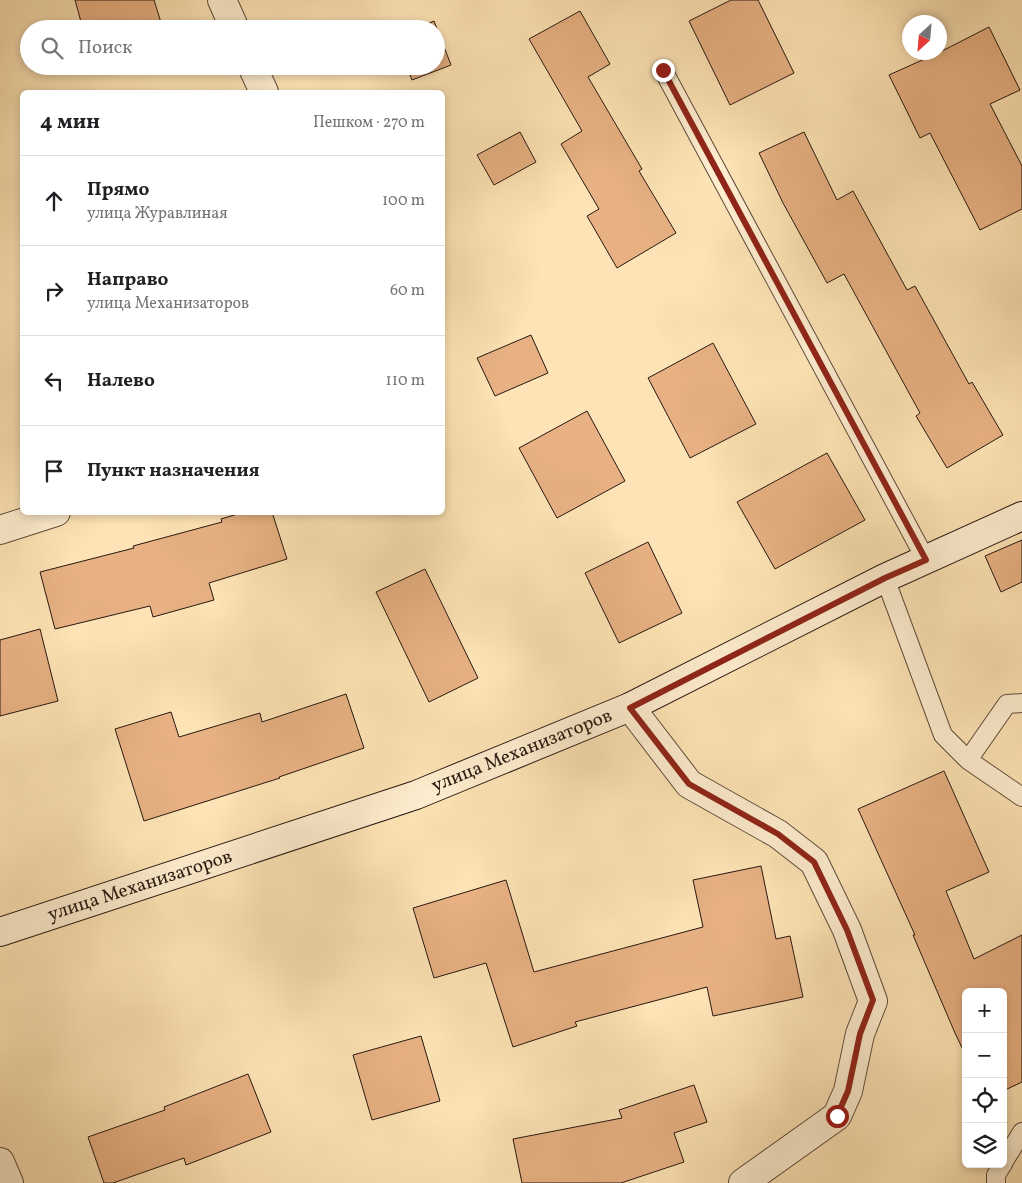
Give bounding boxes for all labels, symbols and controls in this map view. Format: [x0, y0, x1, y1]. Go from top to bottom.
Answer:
north arrow [902, 15, 947, 60]
search box [20, 20, 445, 75]
icon: search [38, 34, 66, 62]
text: Поиск [78, 35, 132, 61]
route end [652, 59, 675, 82]
text: 4 мин [40, 108, 100, 137]
text: Пешком · 270 m [313, 112, 425, 134]
text: Прямо [87, 177, 149, 203]
icon: ahead [40, 187, 68, 215]
text: 100 m [382, 190, 425, 212]
text: улица Журавлиная [87, 203, 228, 225]
text: Направо [87, 267, 169, 293]
icon: right [40, 277, 68, 305]
text: 60 m [390, 280, 425, 302]
text: улица Механизаторов [87, 293, 249, 315]
icon: left [40, 367, 68, 395]
text: Налево [87, 368, 155, 394]
text: 110 m [386, 370, 425, 392]
icon: arrive [40, 457, 68, 485]
text: Пункт назначения [87, 458, 260, 484]
street label: улица Механизаторов [428, 703, 616, 799]
street label: улица Механизаторов [44, 844, 236, 928]
map controls [962, 988, 1007, 1168]
button: + [962, 988, 1007, 1033]
button: − [962, 1033, 1007, 1078]
button: locate [962, 1078, 1007, 1123]
route start [826, 1105, 849, 1128]
button: layers [962, 1123, 1007, 1168]

